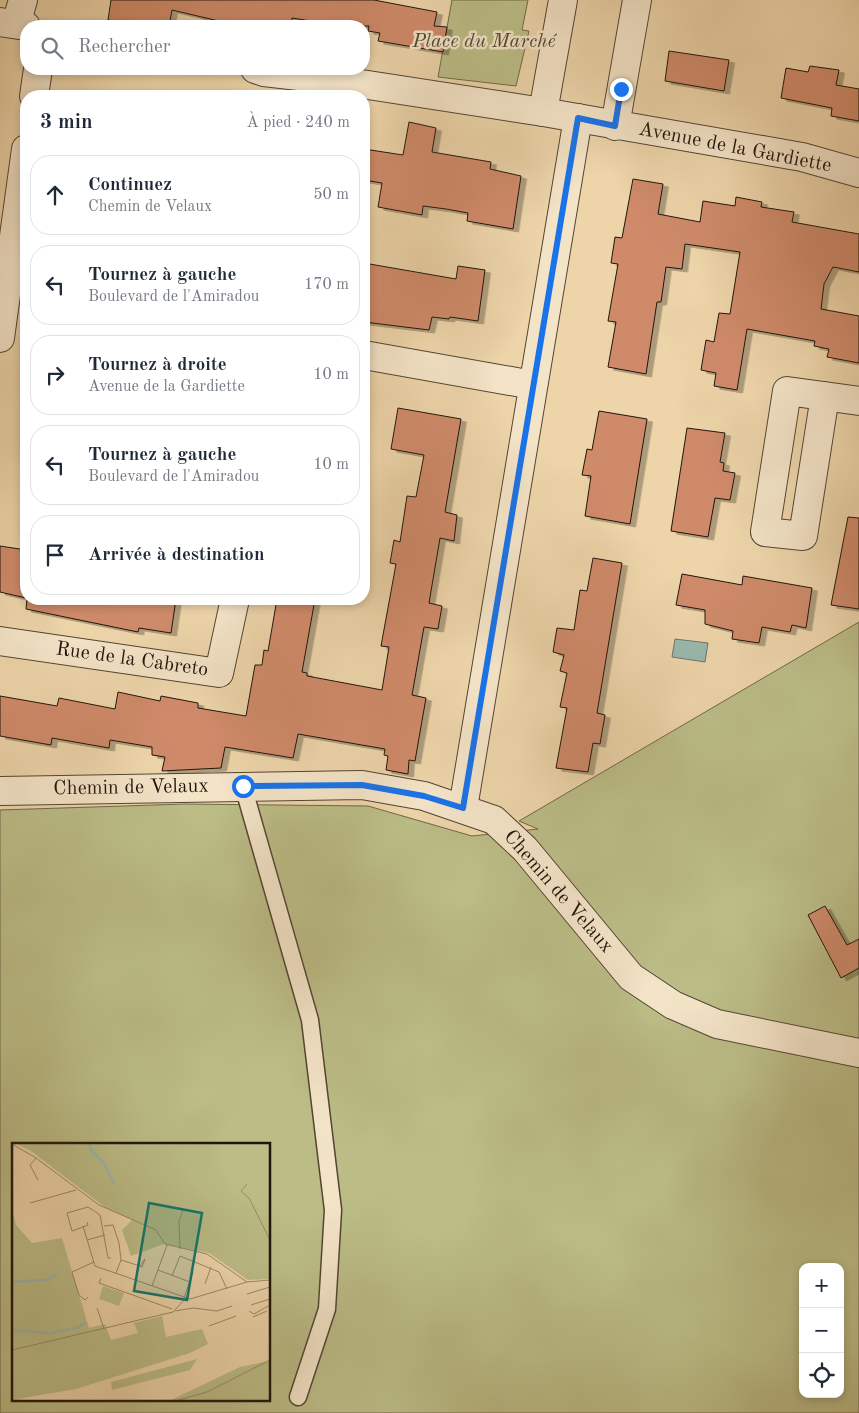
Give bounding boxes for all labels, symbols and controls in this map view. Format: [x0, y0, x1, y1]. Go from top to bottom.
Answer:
search box [20, 20, 370, 75]
park label: Place du Marché [411, 32, 558, 52]
icon: search [38, 34, 66, 62]
text: Rechercher [78, 38, 171, 57]
route end [610, 78, 633, 101]
text: 3 min [40, 112, 93, 133]
text: À pied · 240 m [247, 115, 350, 131]
street label: Avenue de la Gardiette [637, 119, 833, 177]
text: Continuez [88, 176, 172, 195]
icon: ahead [41, 181, 69, 209]
text: 50 m [313, 187, 349, 203]
text: Chemin de Velaux [88, 199, 212, 215]
text: Tournez à gauche [88, 266, 236, 285]
icon: left [41, 271, 69, 299]
text: 170 m [304, 277, 349, 293]
text: Boulevard de l'Amiradou [88, 289, 259, 305]
text: Tournez à droite [88, 356, 227, 375]
icon: right [41, 361, 69, 389]
text: 10 m [313, 367, 349, 383]
text: Avenue de la Gardiette [88, 379, 245, 395]
text: Tournez à gauche [88, 446, 236, 465]
icon: left [41, 451, 69, 479]
text: 10 m [313, 457, 349, 473]
text: Boulevard de l'Amiradou [88, 469, 259, 485]
icon: arrive [41, 541, 69, 569]
text: Arrivée à destination [88, 546, 264, 565]
street label: Rue de la Cabreto [54, 639, 210, 681]
route start [232, 775, 255, 798]
street label: Chemin de Velaux [53, 777, 209, 799]
street label: Chemin de Velaux [499, 827, 617, 957]
inset map [12, 1143, 270, 1400]
map controls [799, 1263, 844, 1398]
button: + [799, 1263, 844, 1308]
button: − [799, 1308, 844, 1353]
button: locate [799, 1353, 844, 1398]

